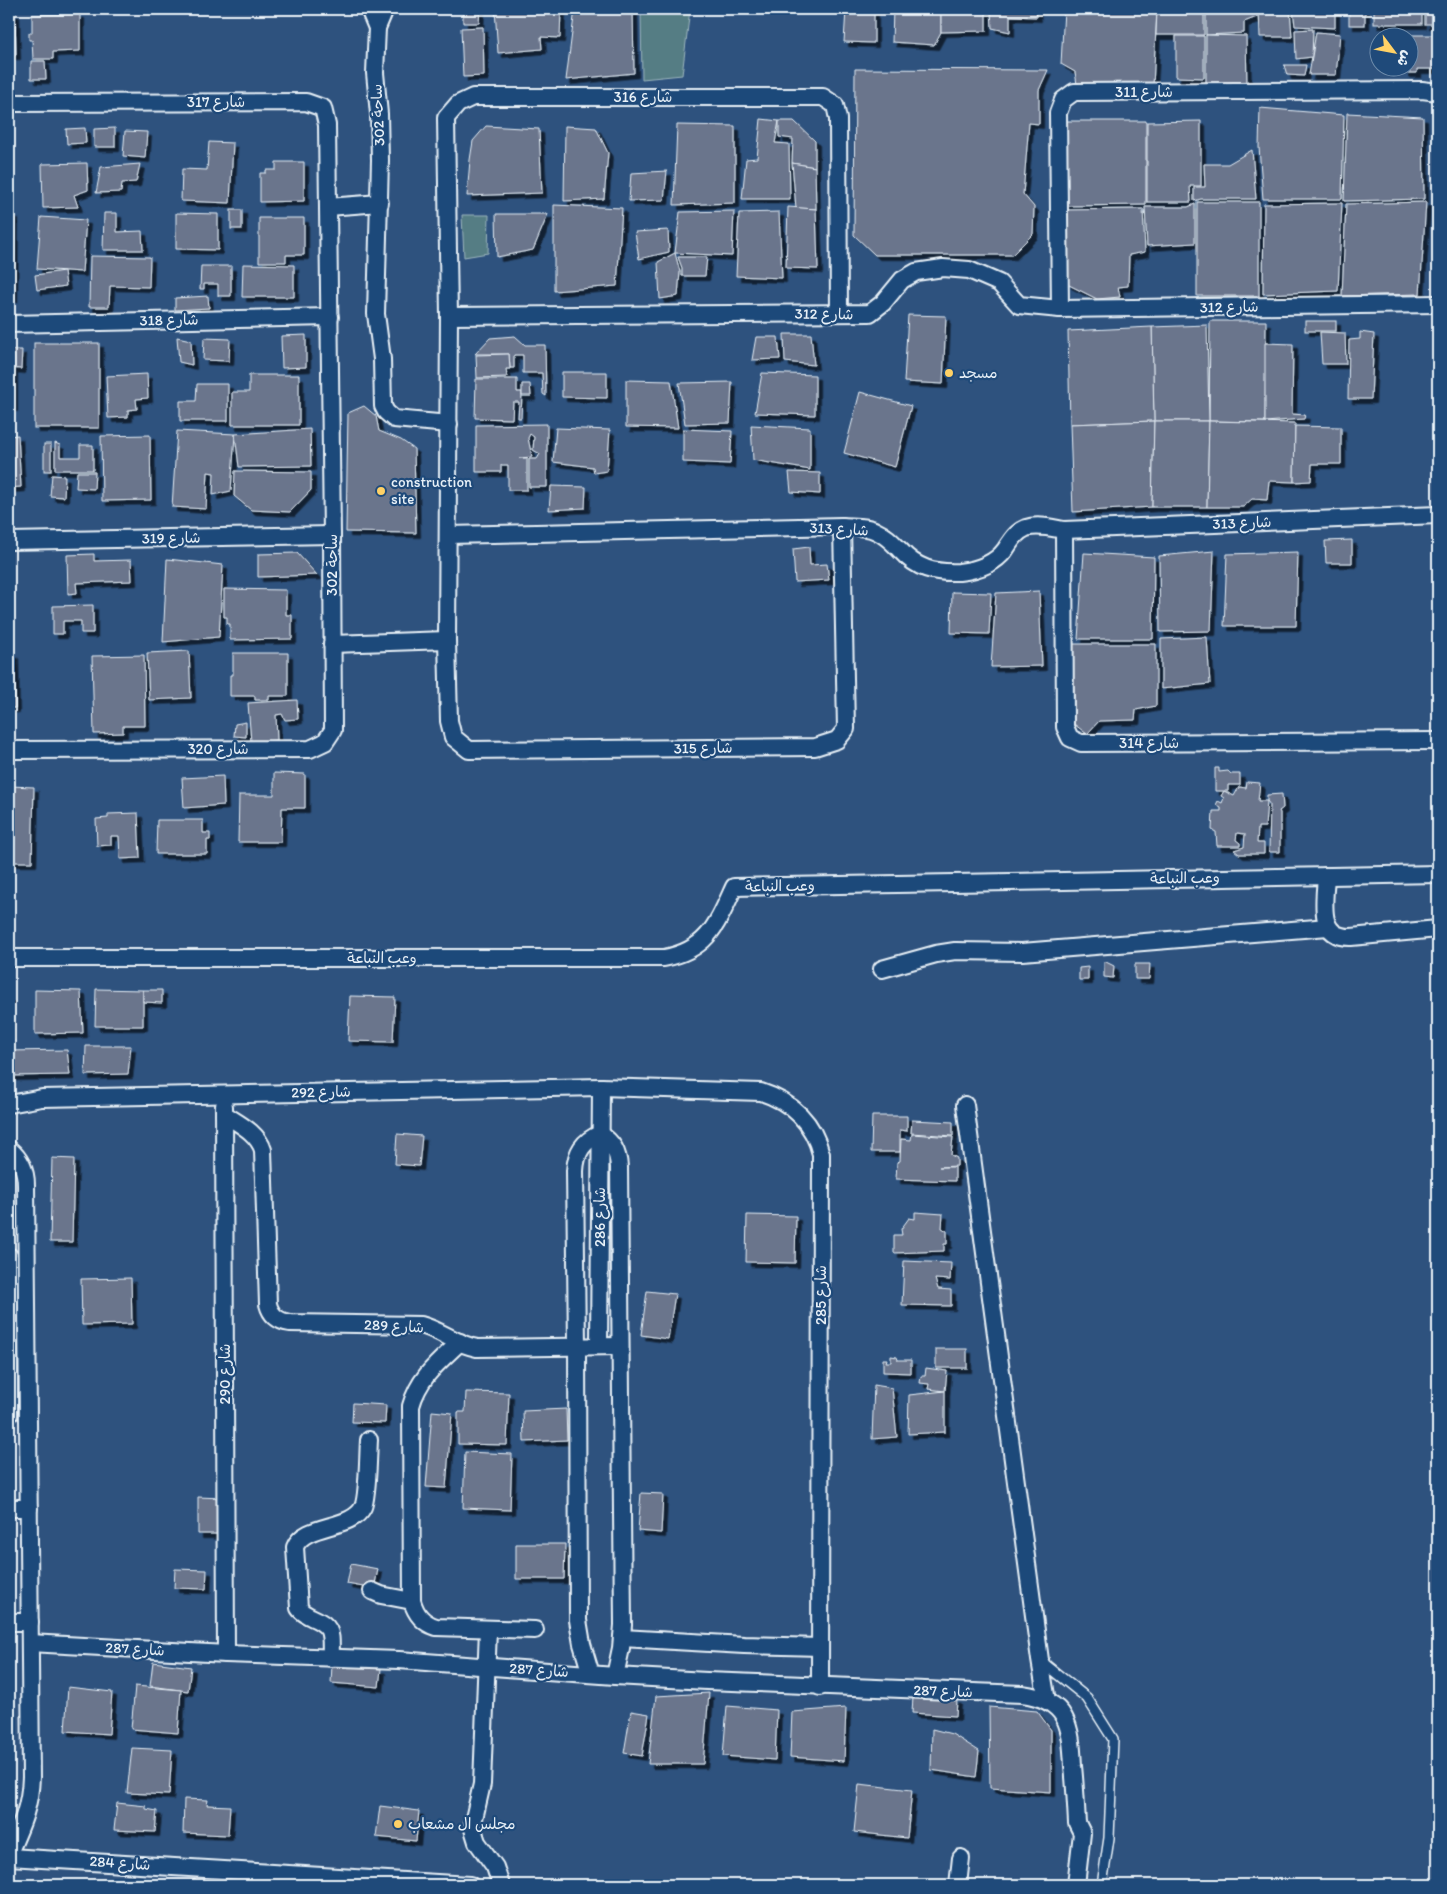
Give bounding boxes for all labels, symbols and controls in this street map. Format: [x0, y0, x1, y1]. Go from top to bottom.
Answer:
north arrow [1370, 28, 1420, 78]
text: ش [1393, 48, 1416, 70]
street label: شارع 311 [1115, 83, 1173, 102]
street label: ساحة 302 [367, 84, 389, 146]
street label: شارع 316 [614, 88, 672, 107]
street label: شارع 317 [187, 93, 245, 112]
street label: شارع 312 [1199, 297, 1259, 318]
street label: شارع 312 [794, 304, 854, 325]
street label: شارع 318 [139, 310, 199, 331]
place label: مسجد [959, 364, 998, 382]
marker: مسجد [943, 367, 955, 379]
place label: construction site [391, 473, 472, 508]
marker: construction site [375, 485, 387, 497]
street label: شارع 313 [1212, 513, 1272, 534]
street label: شارع 313 [809, 518, 869, 541]
street label: شارع 319 [141, 528, 201, 549]
street label: ساحة 302 [323, 534, 341, 596]
street label: شارع 314 [1119, 734, 1179, 753]
street label: شارع 315 [673, 738, 733, 759]
street label: شارع 320 [187, 740, 249, 759]
street label: وعب النباعة [1150, 868, 1220, 888]
street label: وعب النباعة [745, 876, 815, 896]
street label: وعب النباعة [347, 949, 417, 967]
street label: شارع 292 [291, 1082, 351, 1103]
street label: شارع 286 [591, 1187, 610, 1247]
street label: شارع 285 [812, 1265, 831, 1325]
street label: شارع 289 [364, 1315, 424, 1338]
street label: شارع 290 [216, 1344, 235, 1404]
street label: شارع 287 [105, 1638, 165, 1661]
street label: شارع 287 [509, 1659, 569, 1682]
street label: شارع 287 [913, 1681, 973, 1702]
place label: مجلس ال مشعاب [408, 1815, 516, 1833]
marker: مجلس ال مشعاب [392, 1818, 404, 1830]
street label: شارع 284 [89, 1852, 151, 1875]

